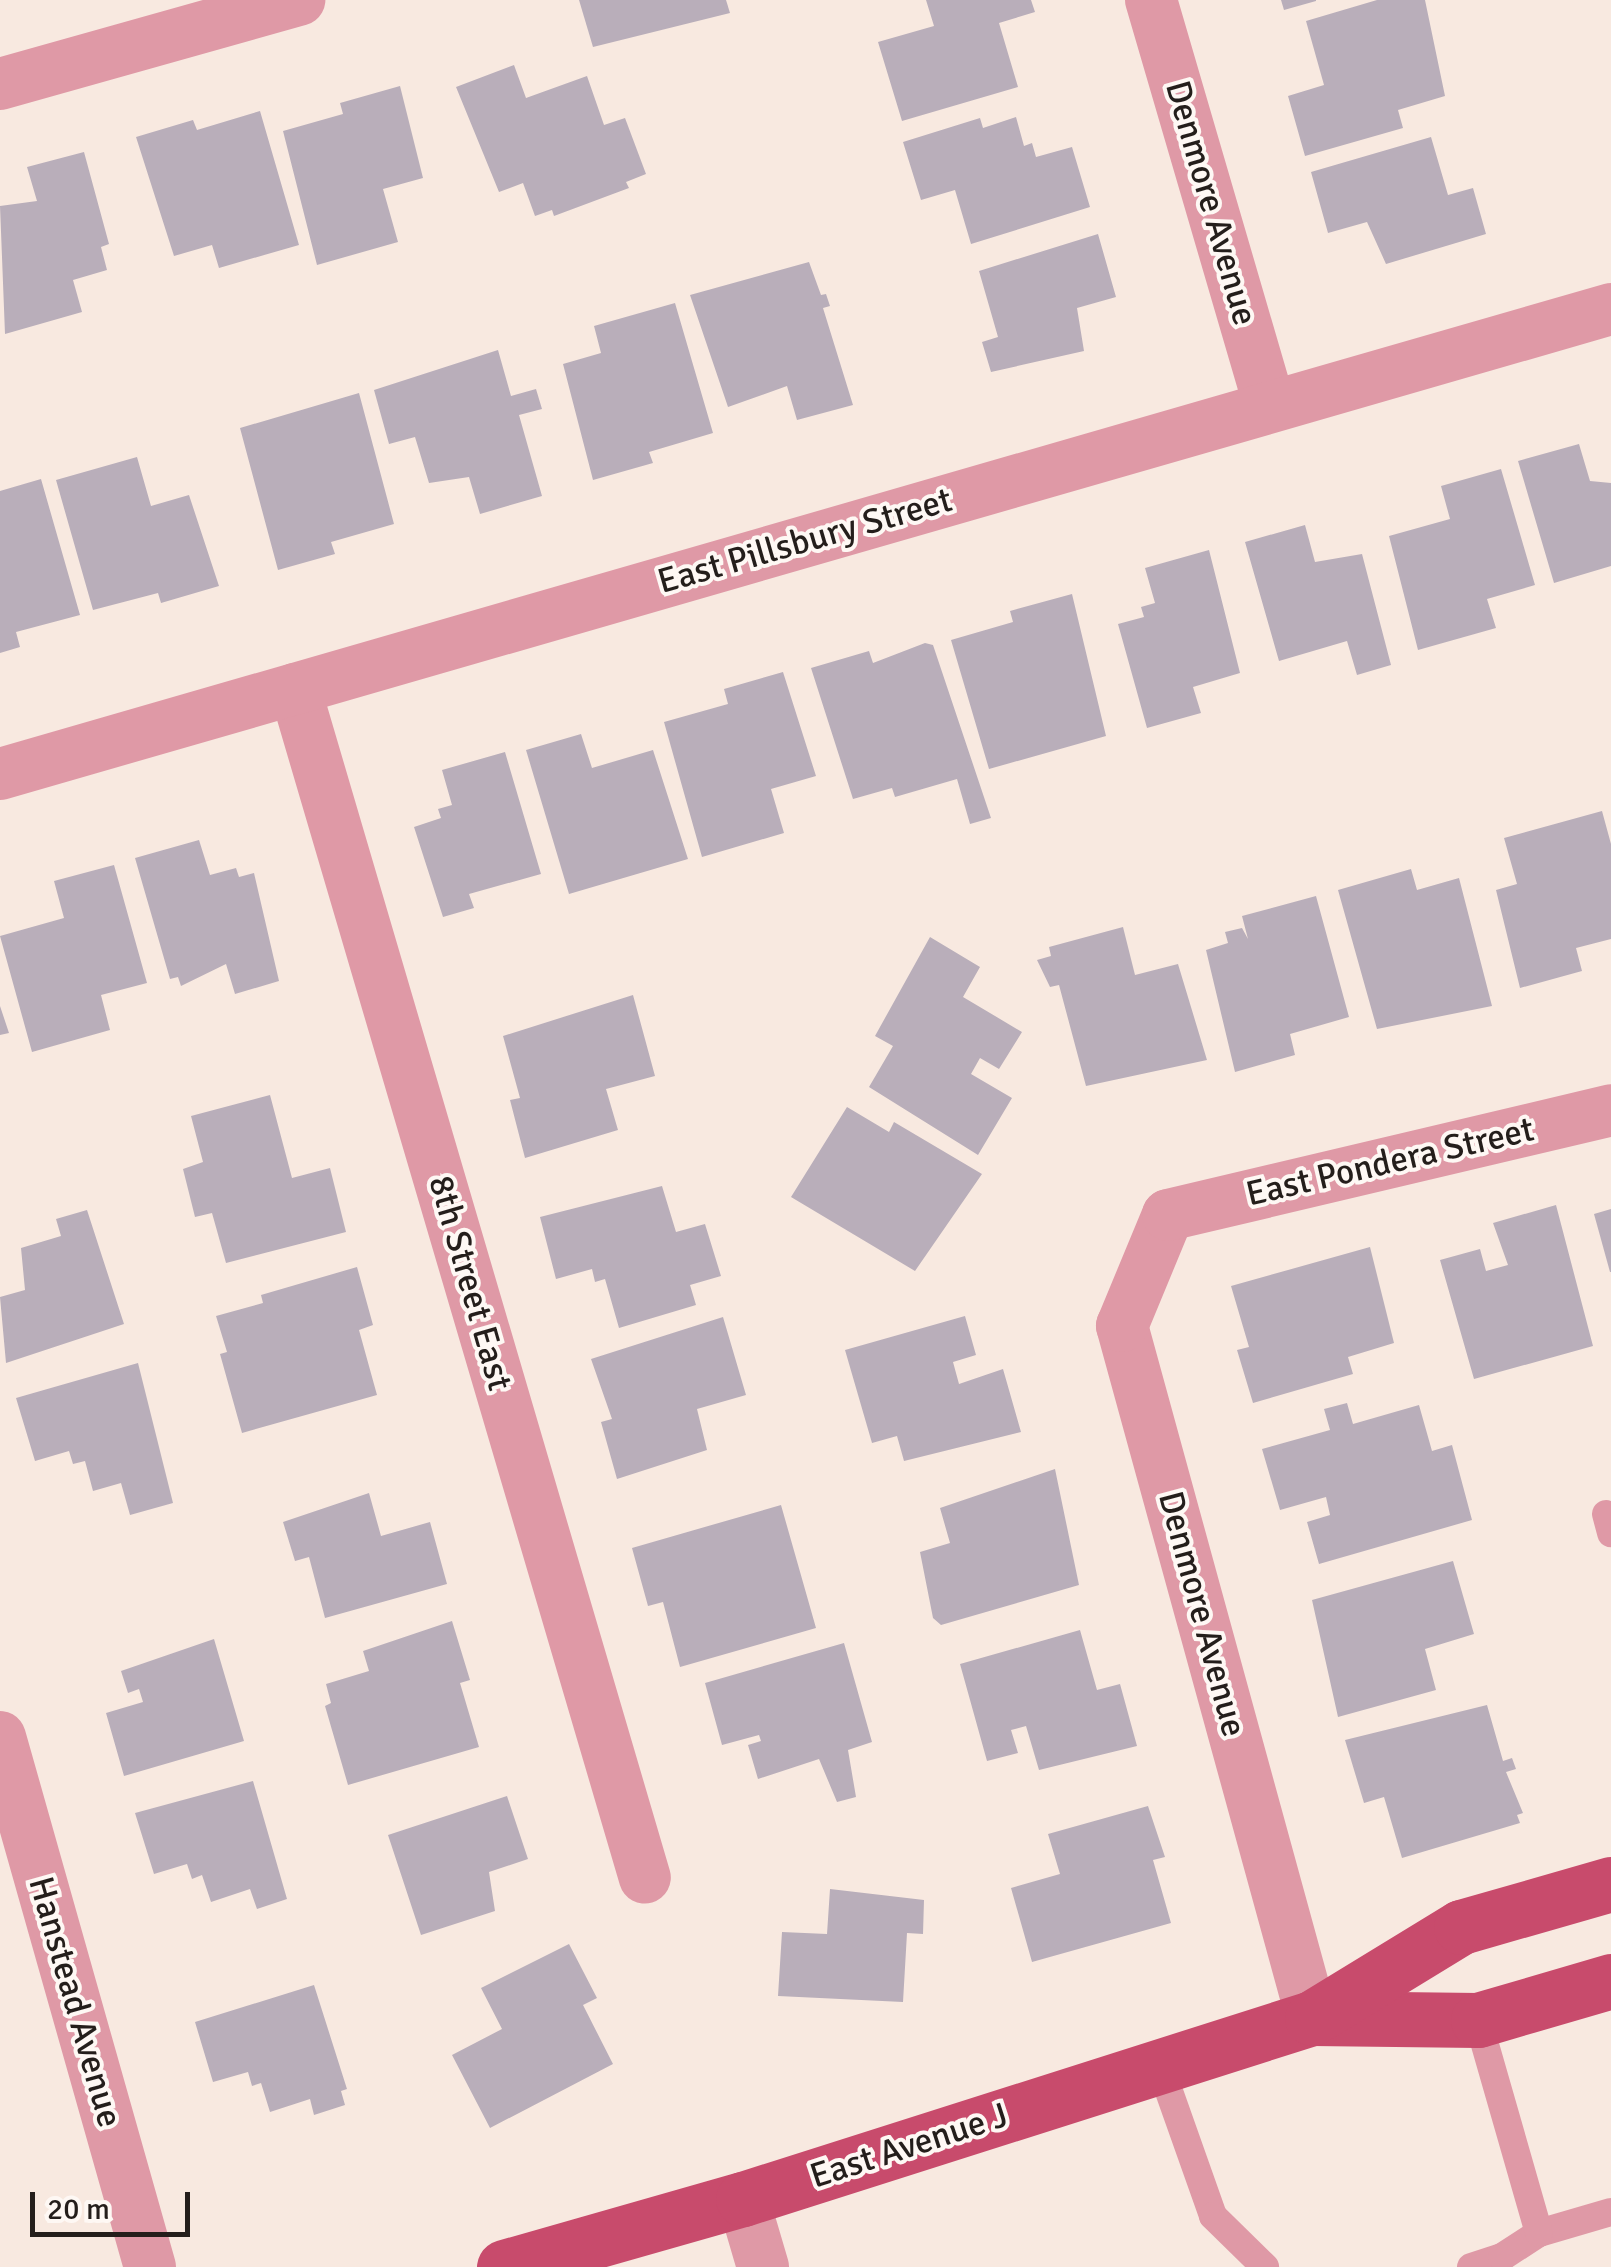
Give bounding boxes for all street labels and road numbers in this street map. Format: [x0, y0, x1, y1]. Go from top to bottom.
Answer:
street label: Denmore Avenue [1156, 76, 1266, 330]
street label: East Pillsbury Street [653, 479, 957, 603]
street label: East Pondera Street [1242, 1108, 1538, 1216]
street label: 8th Street East [419, 1171, 521, 1395]
street label: Denmore Avenue [1149, 1487, 1255, 1741]
street label: Hanstead Avenue [19, 1872, 131, 2132]
street label: East Avenue J [805, 2094, 1013, 2198]

